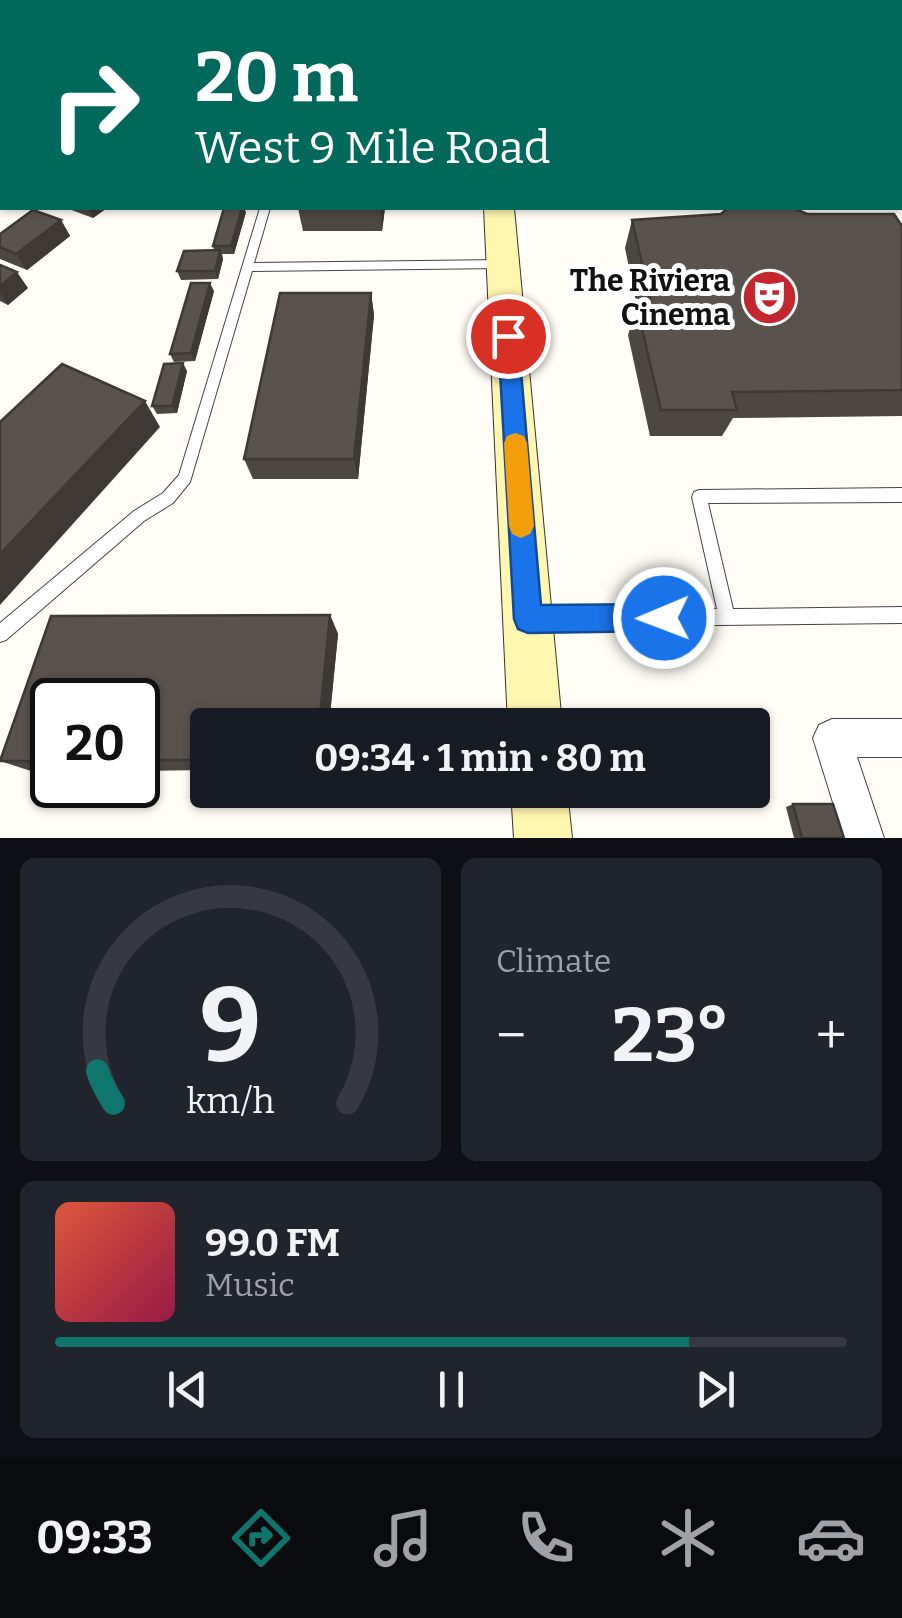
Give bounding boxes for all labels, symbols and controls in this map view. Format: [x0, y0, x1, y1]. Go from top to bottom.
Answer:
text: 20 m [195, 36, 358, 120]
icon: right [30, 40, 160, 170]
text: West 9 Mile Road [195, 121, 550, 175]
place label: The Riviera Cinema [570, 263, 730, 333]
theatre icon: The Riviera Cinema [739, 268, 799, 328]
pin [466, 294, 551, 379]
icon: arrive [481, 309, 536, 364]
position arrow [612, 566, 716, 670]
speed limit sign: 20 [30, 678, 160, 808]
text: 09:34 · 1 min · 80 m [314, 735, 646, 781]
text: Climate [496, 942, 611, 980]
text: 9 [200, 964, 261, 1089]
text: 23° [612, 991, 730, 1081]
text: − [496, 1003, 526, 1069]
text: + [816, 1003, 847, 1069]
text: km/h [186, 1080, 275, 1122]
text: 99.0 FM [205, 1220, 340, 1266]
text: Music [205, 1266, 295, 1304]
icon: previous [160, 1362, 215, 1417]
icon: pause [424, 1362, 479, 1417]
icon: next [688, 1362, 743, 1417]
icon: directions [226, 1503, 296, 1573]
icon: music [368, 1503, 438, 1573]
icon: phone [511, 1503, 581, 1573]
icon: climate [653, 1503, 723, 1573]
icon: car [796, 1503, 866, 1573]
text: 09:33 [36, 1511, 153, 1565]

